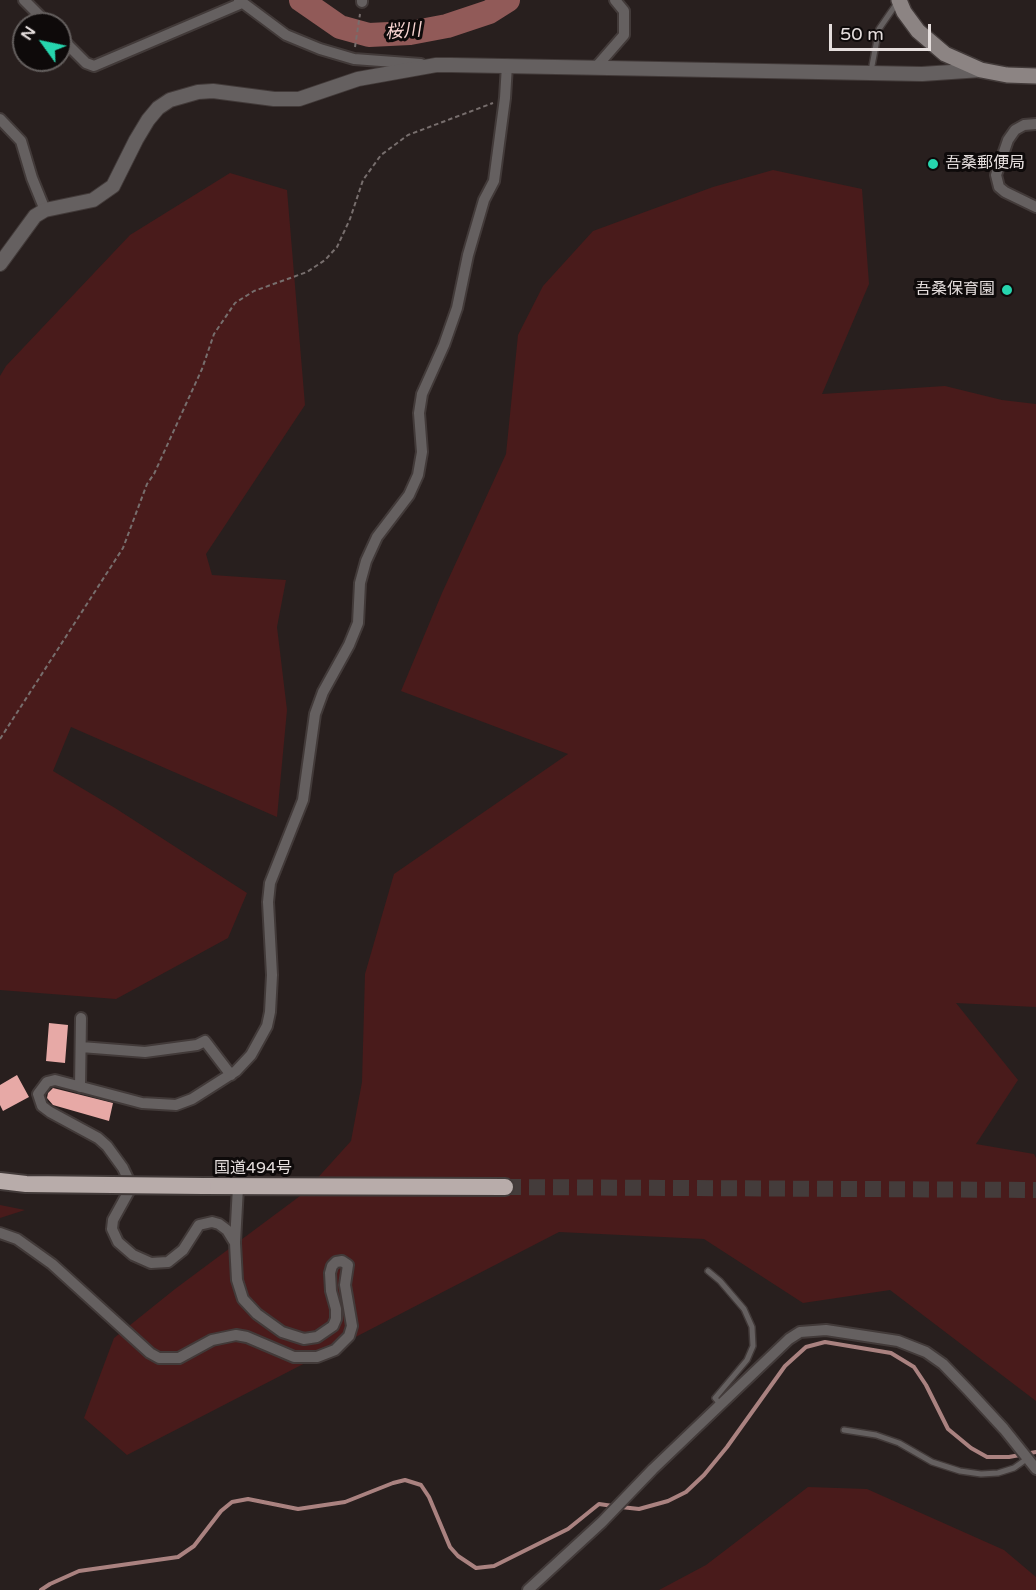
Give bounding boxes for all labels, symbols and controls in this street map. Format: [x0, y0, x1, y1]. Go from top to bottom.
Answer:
north arrow [12, 12, 72, 72]
scale bar [832, 12, 934, 50]
water label: 桜川 [384, 20, 422, 44]
text: N [17, 22, 40, 44]
text: 50 m [840, 23, 884, 45]
place label: 吾桑郵便局 [945, 154, 1025, 174]
marker: 吾桑郵便局 [926, 157, 940, 171]
place label: 吾桑保育園 [915, 280, 995, 300]
marker: 吾桑保育園 [1000, 283, 1014, 297]
street label: 国道494号 [214, 1159, 292, 1179]

